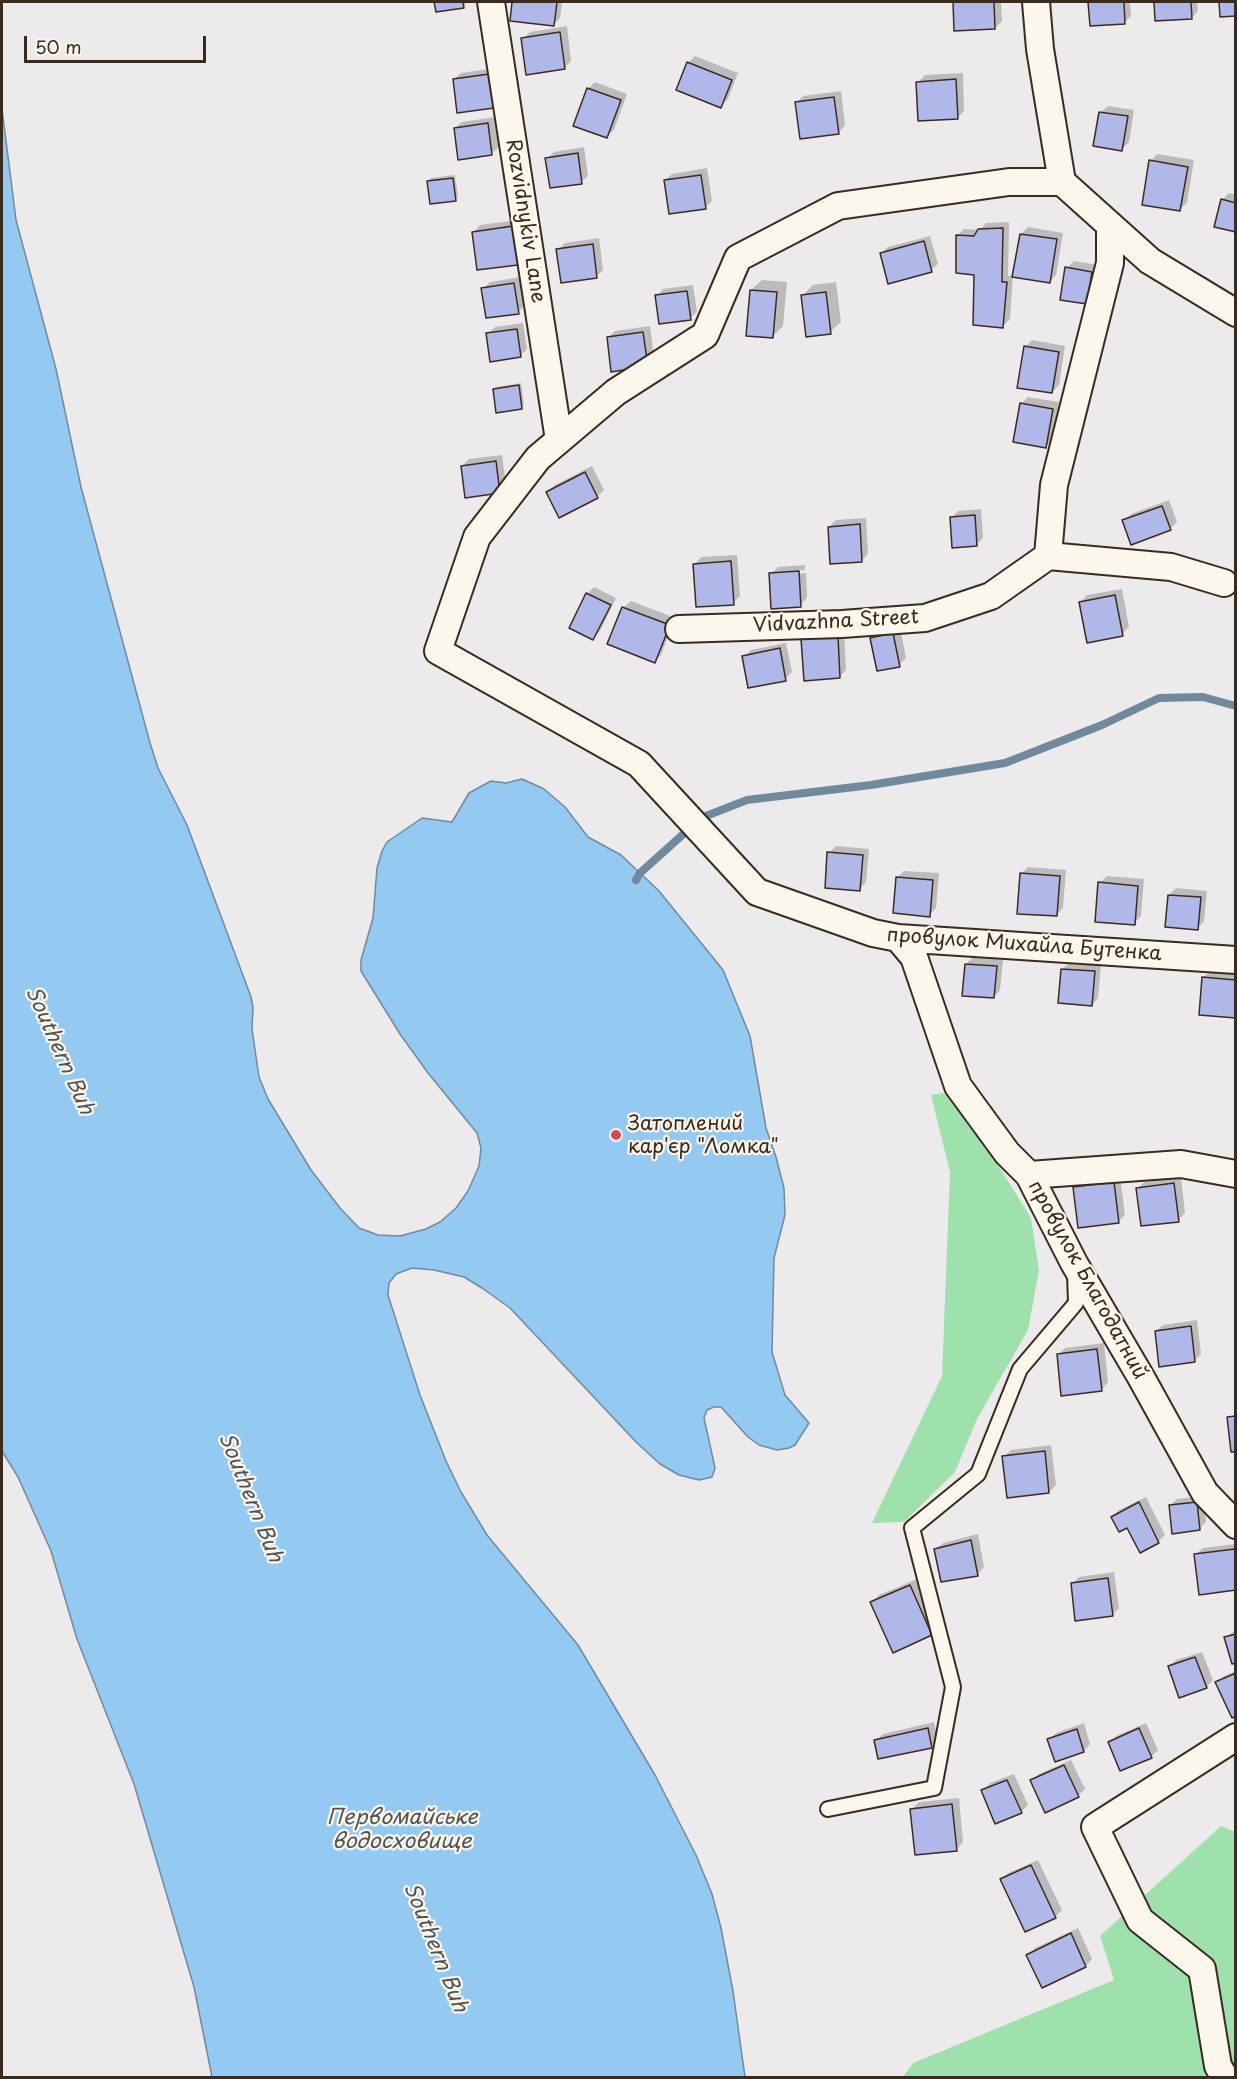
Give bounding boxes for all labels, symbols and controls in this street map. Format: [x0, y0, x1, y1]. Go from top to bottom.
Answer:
scale bar [27, 24, 208, 62]
text: 50 m [35, 33, 82, 60]
street label: Rozvidnykiv Lane [500, 137, 550, 305]
street label: Vidvazhna Street [752, 606, 920, 638]
street label: провулок Михайла Бутенка [886, 923, 1162, 967]
water label: Southern Buh [20, 983, 98, 1119]
place label: Затоплений кар'єр "Ломка" [628, 1112, 779, 1159]
marker: Затоплений кар'єр "Ломка" [609, 1128, 623, 1142]
street label: провулок Благодатний [1022, 1176, 1152, 1384]
water label: Southern Buh [213, 1430, 287, 1566]
water label: Первомайське водосховище [327, 1805, 477, 1855]
water label: Southern Buh [398, 1880, 472, 2016]

